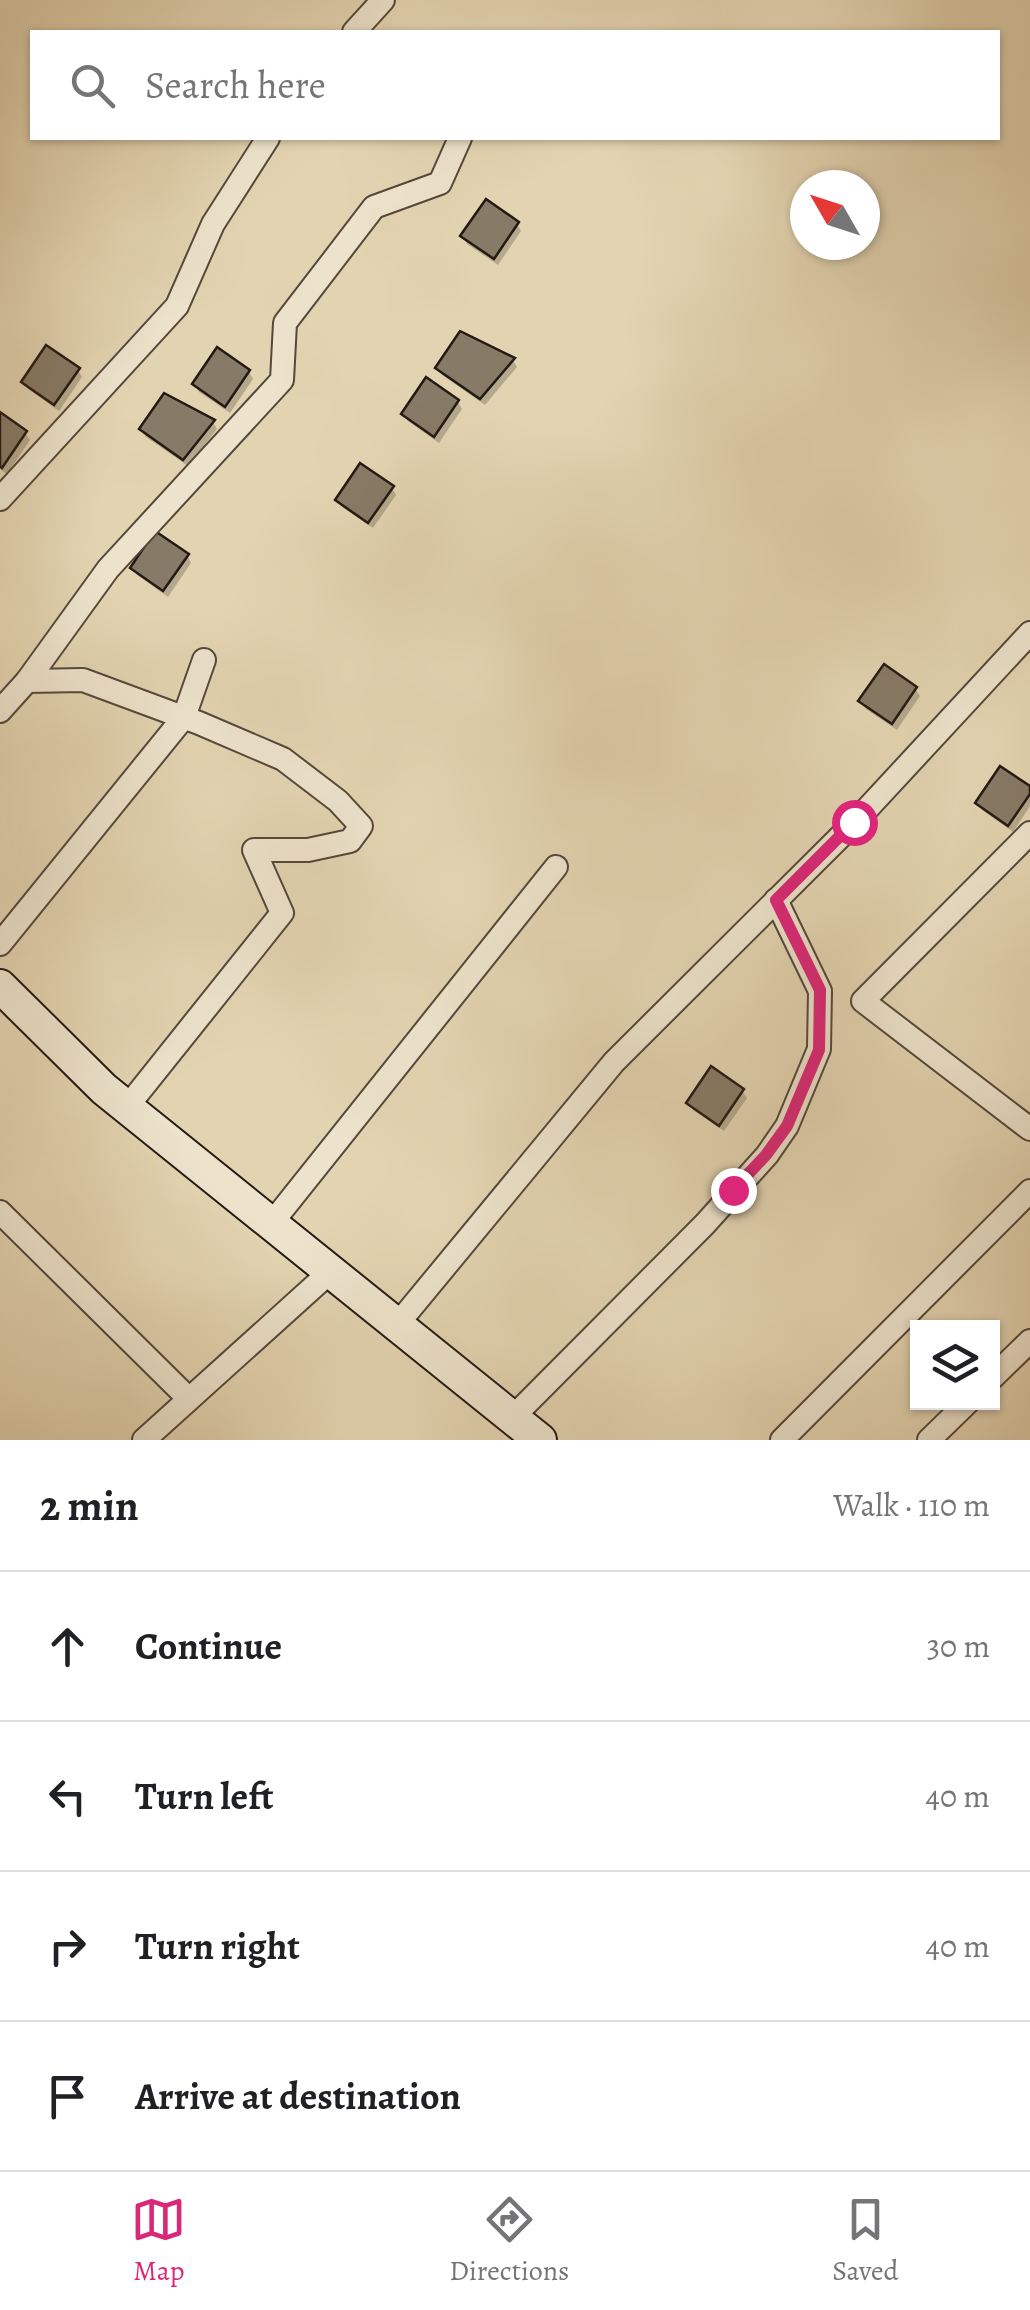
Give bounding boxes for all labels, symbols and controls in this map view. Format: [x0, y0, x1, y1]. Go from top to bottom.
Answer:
search box [30, 30, 1000, 140]
icon: search [65, 58, 120, 113]
text: Search here [145, 59, 326, 111]
north arrow [790, 170, 880, 260]
route start [832, 800, 878, 846]
route end [711, 1168, 757, 1214]
map controls [910, 1320, 1000, 1410]
button: layers [910, 1320, 1000, 1410]
text: 2 min [40, 1477, 139, 1534]
text: Walk · 110 m [833, 1483, 990, 1527]
icon: ahead [40, 1619, 95, 1674]
text: Continue [135, 1620, 282, 1672]
text: 30 m [927, 1624, 990, 1668]
icon: left [40, 1769, 95, 1824]
text: Turn left [135, 1770, 274, 1822]
text: 40 m [925, 1774, 990, 1818]
icon: right [40, 1919, 95, 1974]
text: Turn right [135, 1920, 300, 1972]
text: 40 m [925, 1924, 990, 1968]
icon: arrive [40, 2069, 95, 2124]
text: Arrive at destination [135, 2070, 461, 2122]
tab: Map [131, 2192, 186, 2290]
tab: Directions [449, 2192, 569, 2290]
tab: Saved [832, 2192, 899, 2290]

